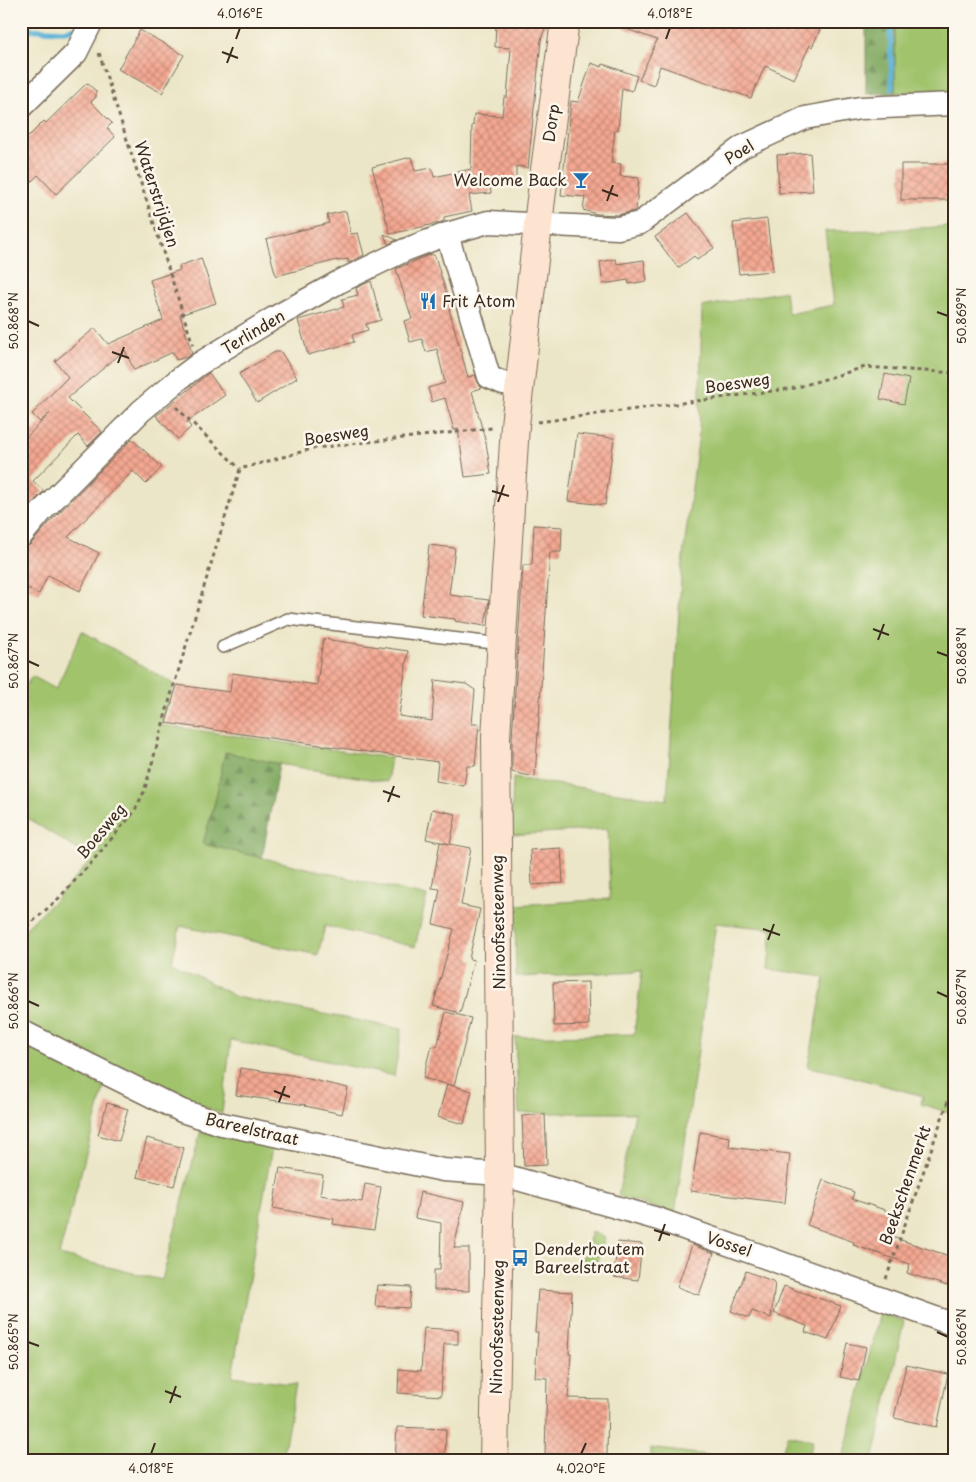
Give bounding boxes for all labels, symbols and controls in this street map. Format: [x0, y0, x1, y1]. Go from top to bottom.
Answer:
text: 4.016°E [217, 4, 263, 22]
text: 4.018°E [647, 4, 693, 22]
street label: Dorp [535, 102, 565, 143]
street label: Poel [719, 133, 758, 170]
street label: Waterstrijdjen [129, 137, 186, 250]
place label: Welcome Back [453, 167, 567, 191]
bar icon: Welcome Back [571, 170, 591, 190]
place label: Frit Atom [442, 288, 515, 312]
text: 50.869°N [952, 288, 970, 344]
restaurant icon: Frit Atom [418, 291, 438, 311]
text: 50.868°N [4, 292, 22, 350]
street label: Terlinden [216, 303, 289, 360]
street label: Boesweg [702, 366, 771, 399]
street label: Boesweg [301, 417, 370, 451]
text: 50.868°N [952, 627, 970, 685]
text: 50.867°N [4, 633, 22, 689]
street label: Boesweg [70, 797, 131, 863]
street label: Ninoofsesteenweg [484, 854, 510, 990]
text: 50.867°N [952, 969, 970, 1025]
text: 50.866°N [4, 972, 22, 1030]
street label: Bareelstraat [203, 1106, 302, 1151]
street label: Beekschenmerkt [872, 1121, 936, 1248]
street label: Vossel [704, 1224, 755, 1262]
place label: Denderhoutem Bareelstraat [534, 1236, 645, 1278]
bus stop icon: Denderhoutem Bareelstraat [510, 1248, 530, 1268]
street label: Ninoofsesteenweg [483, 1259, 509, 1395]
text: 50.866°N [952, 1308, 970, 1366]
text: 50.865°N [4, 1313, 22, 1371]
text: 4.018°E [128, 1459, 174, 1477]
text: 4.020°E [556, 1459, 606, 1477]

